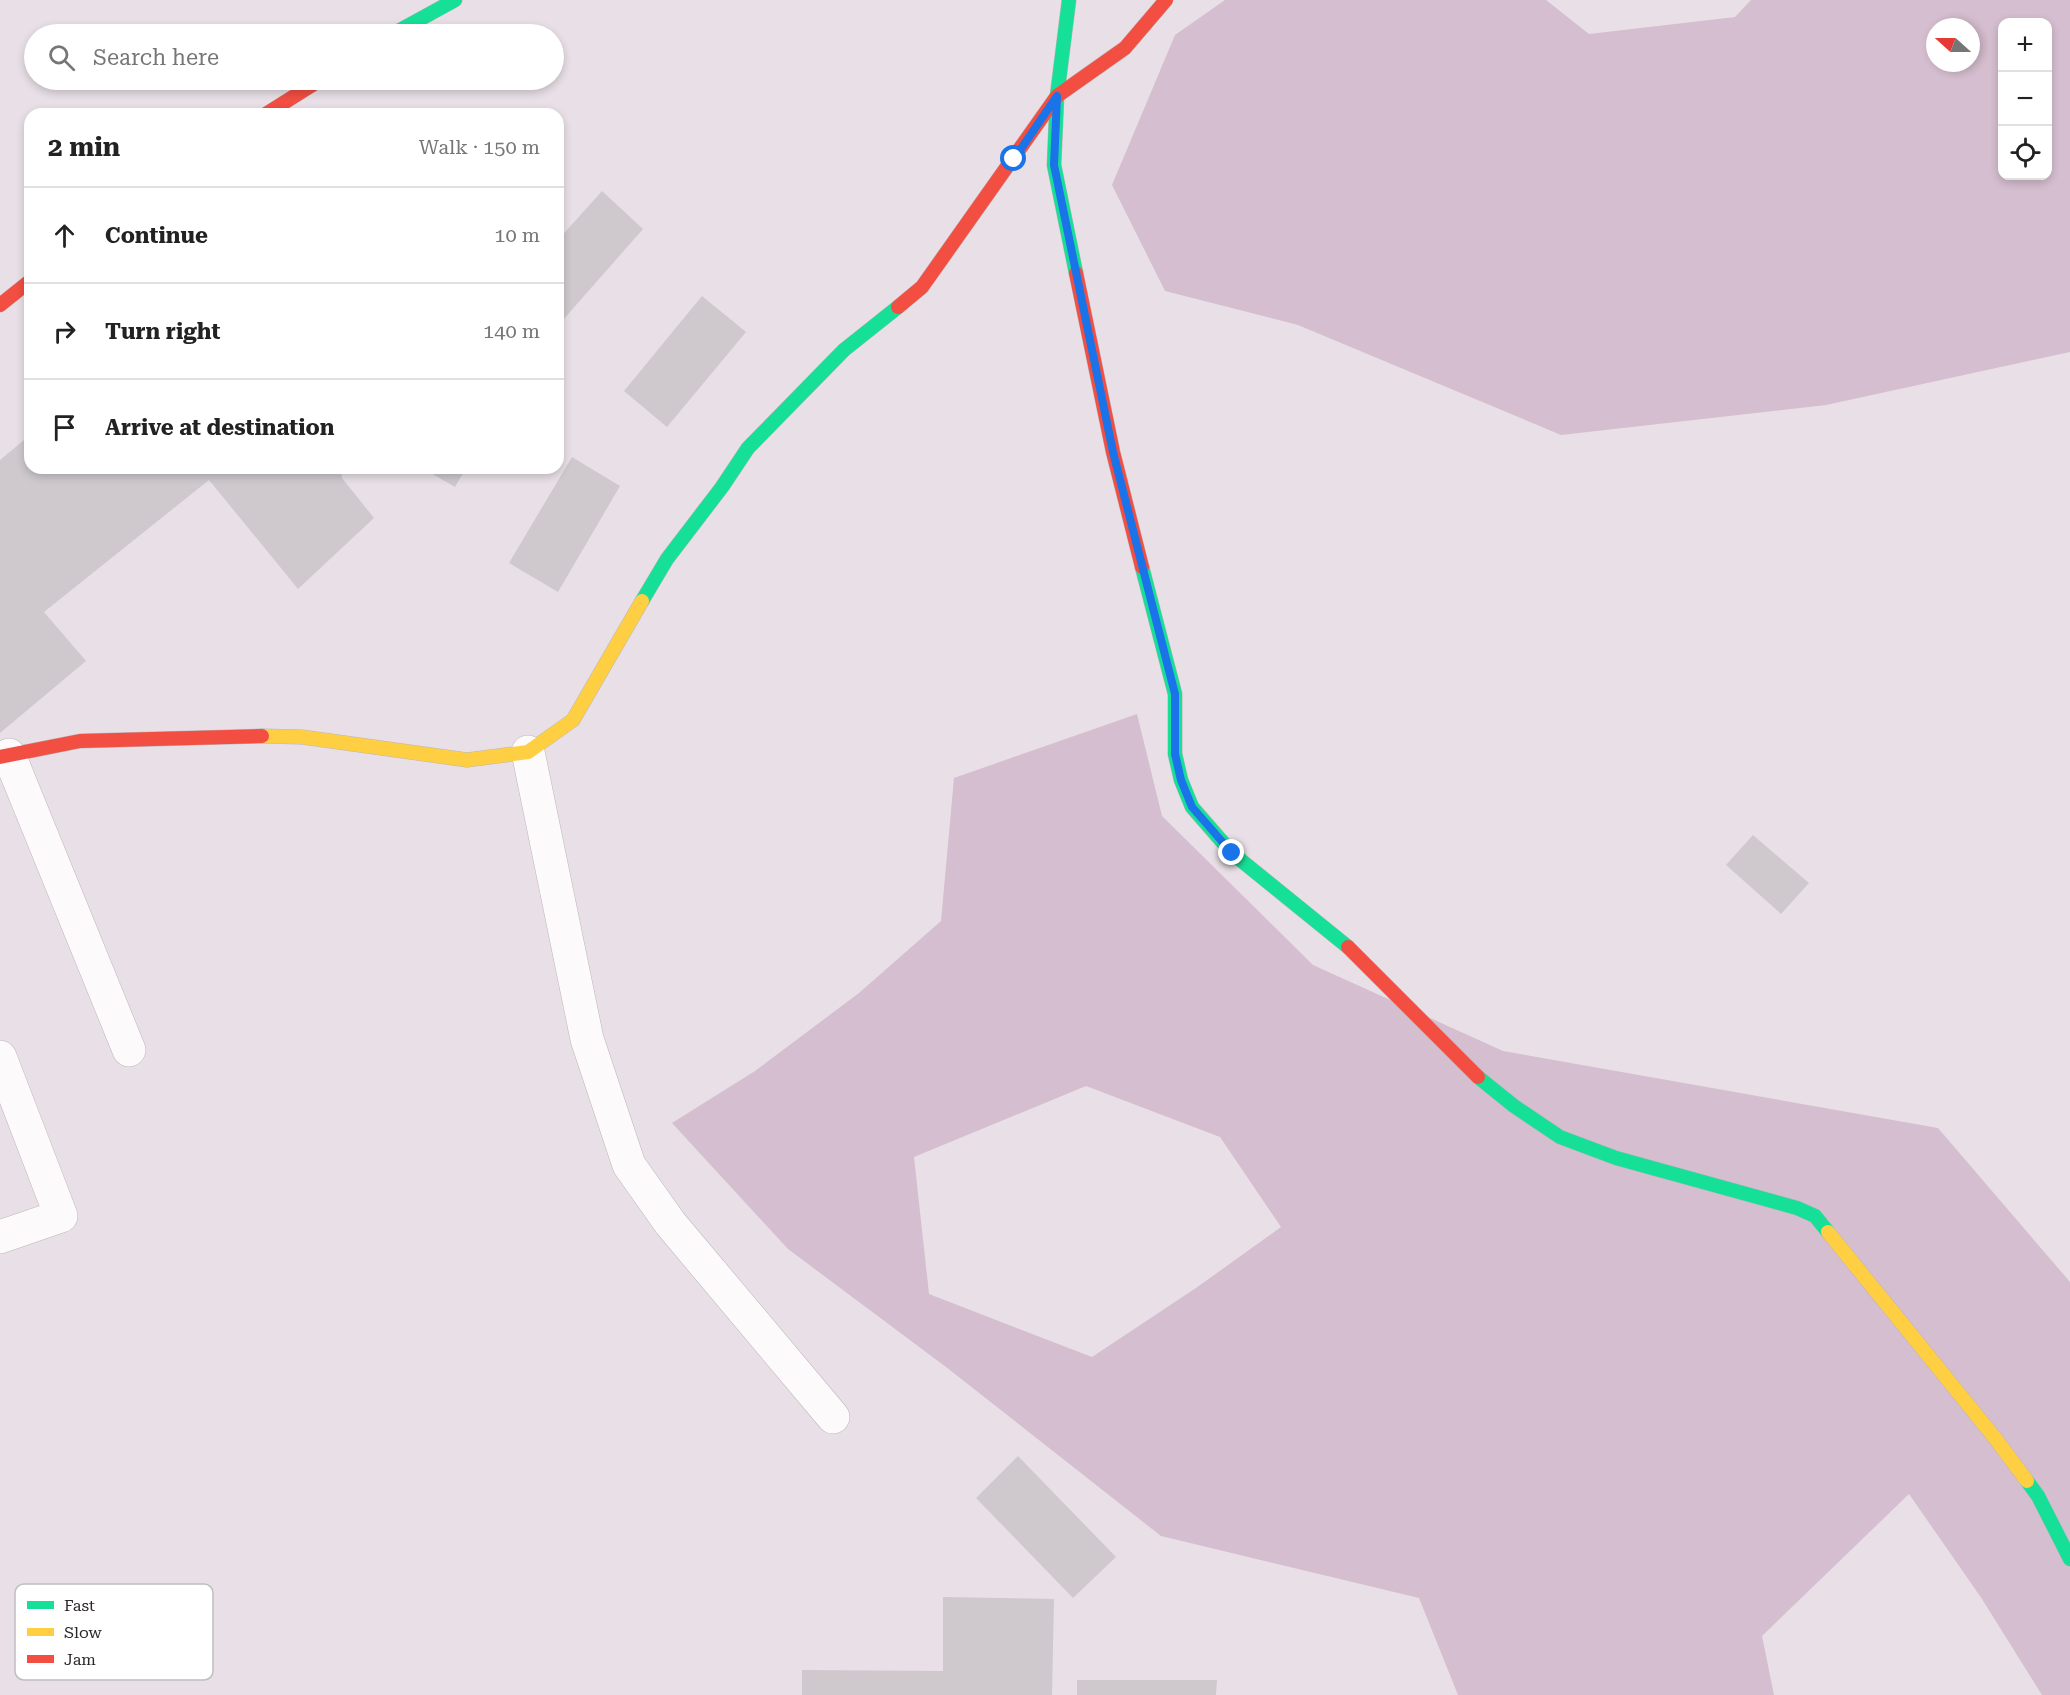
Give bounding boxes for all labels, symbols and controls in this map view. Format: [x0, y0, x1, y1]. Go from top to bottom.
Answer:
north arrow [1926, 18, 1980, 72]
map controls [1998, 18, 2052, 180]
button: + [1998, 18, 2052, 72]
search box [24, 24, 564, 90]
icon: search [45, 41, 78, 74]
text: Search here [93, 45, 219, 70]
button: − [1998, 72, 2052, 126]
button: locate [1998, 126, 2052, 180]
text: 2 min [48, 132, 120, 162]
text: Walk · 150 m [419, 135, 540, 159]
route start [1000, 145, 1026, 171]
icon: ahead [48, 219, 81, 252]
text: Continue [105, 223, 208, 248]
text: 10 m [494, 223, 540, 247]
icon: right [48, 315, 81, 348]
text: Turn right [105, 319, 220, 344]
text: 140 m [483, 319, 540, 343]
icon: arrive [48, 411, 81, 444]
text: Arrive at destination [105, 415, 334, 440]
route end [1218, 839, 1244, 865]
legend [15, 1584, 213, 1680]
text: Fast [64, 1596, 95, 1615]
text: Slow [64, 1623, 102, 1642]
text: Jam [64, 1650, 96, 1669]

